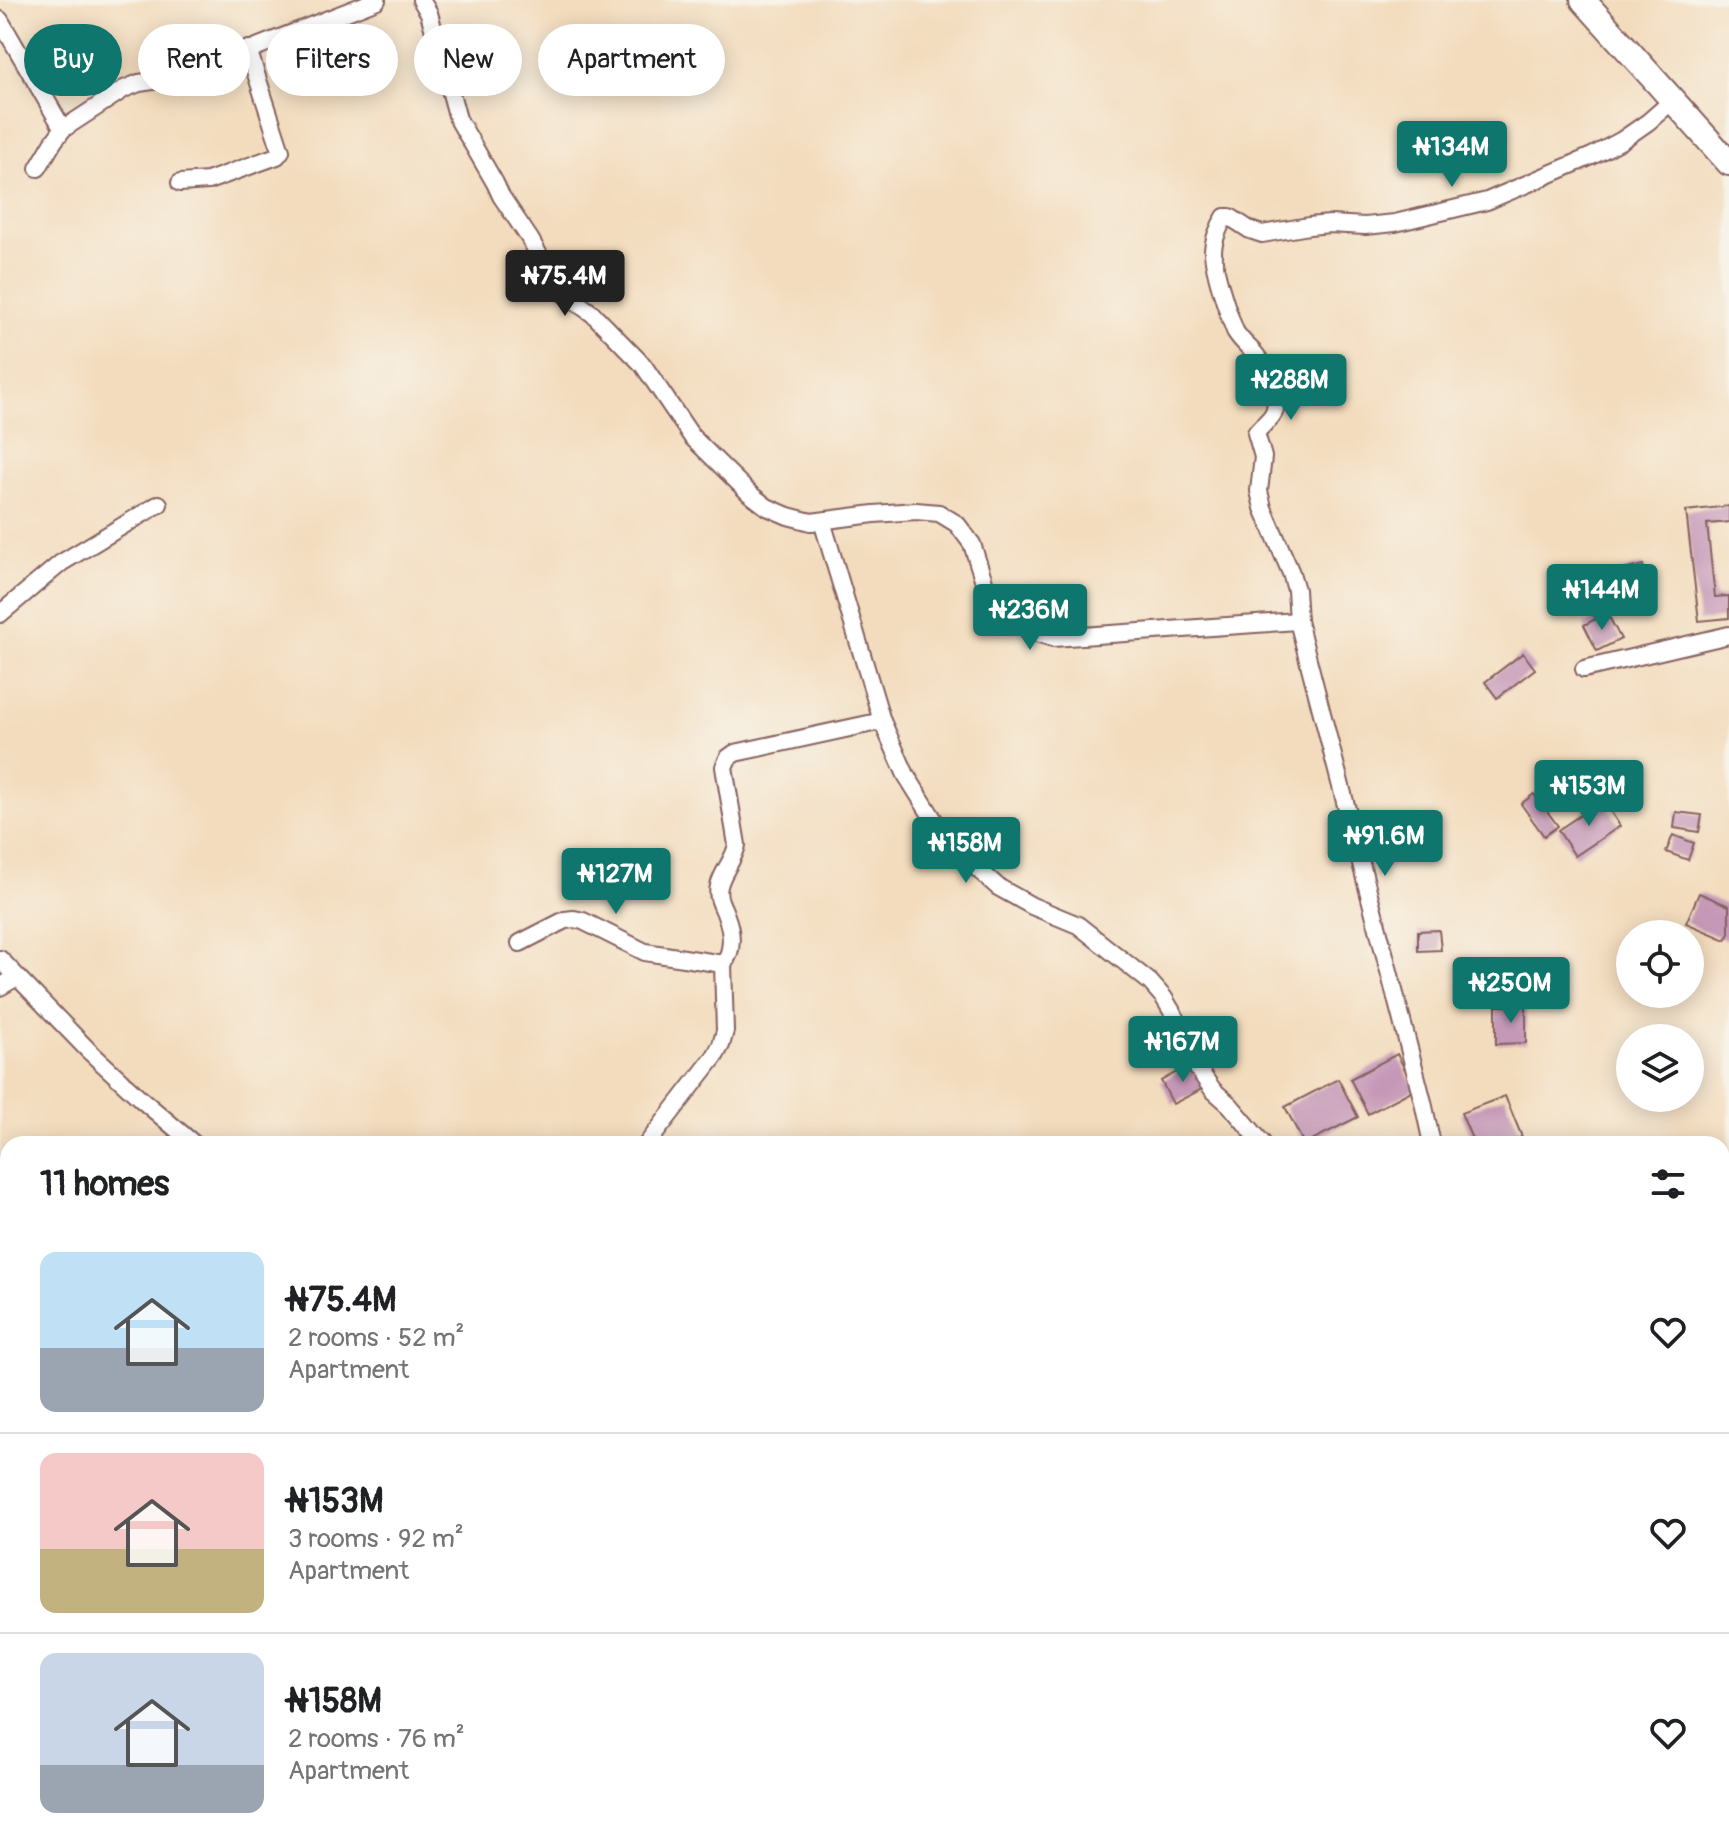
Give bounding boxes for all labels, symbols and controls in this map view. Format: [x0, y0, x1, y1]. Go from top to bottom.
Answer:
chip: Buy [24, 24, 122, 96]
chip: Rent [138, 24, 250, 96]
chip: Filters [266, 24, 398, 96]
chip: New [414, 24, 522, 96]
chip: Apartment [538, 24, 725, 96]
pin: ₦134M [1396, 121, 1508, 189]
text: ₦134M [1415, 131, 1489, 163]
pin: ₦75.4M [500, 250, 630, 318]
text: ₦75.4M [524, 260, 606, 292]
pin: ₦288M [1235, 354, 1347, 422]
text: ₦288M [1253, 364, 1329, 396]
pin: ₦144M [1546, 564, 1658, 632]
text: ₦144M [1565, 574, 1639, 606]
pin: ₦236M [974, 584, 1086, 652]
text: ₦236M [991, 594, 1069, 626]
pin: ₦153M [1533, 760, 1645, 828]
text: ₦153M [1552, 770, 1626, 802]
pin: ₦91.6M [1320, 810, 1450, 878]
pin: ₦158M [910, 817, 1022, 885]
text: ₦91.6M [1346, 820, 1424, 852]
text: ₦158M [930, 827, 1002, 859]
pin: ₦127M [560, 848, 672, 916]
text: ₦127M [580, 858, 652, 890]
map controls [1616, 920, 1704, 1112]
button: locate [1616, 920, 1704, 1008]
pin: ₦250M [1455, 957, 1567, 1025]
text: ₦250M [1471, 967, 1551, 999]
pin: ₦167M [1127, 1016, 1239, 1084]
button: layers [1616, 1024, 1704, 1112]
text: ₦167M [1146, 1026, 1220, 1058]
icon: filters [1646, 1162, 1690, 1206]
text: 11 homes [40, 1163, 169, 1206]
text: ₦75.4M [288, 1279, 396, 1322]
icon: home [104, 1284, 200, 1380]
icon: heart [1646, 1310, 1690, 1354]
text: 2 rooms · 52 m² [288, 1322, 464, 1354]
text: Apartment [288, 1354, 409, 1386]
text: ₦153M [288, 1480, 384, 1523]
icon: home [104, 1485, 200, 1581]
icon: heart [1646, 1511, 1690, 1555]
text: 3 rooms · 92 m² [288, 1523, 464, 1555]
text: Apartment [288, 1555, 409, 1587]
text: ₦158M [288, 1680, 382, 1723]
icon: home [104, 1685, 200, 1781]
icon: heart [1646, 1711, 1690, 1755]
text: 2 rooms · 76 m² [288, 1723, 465, 1755]
text: Apartment [288, 1755, 409, 1787]

